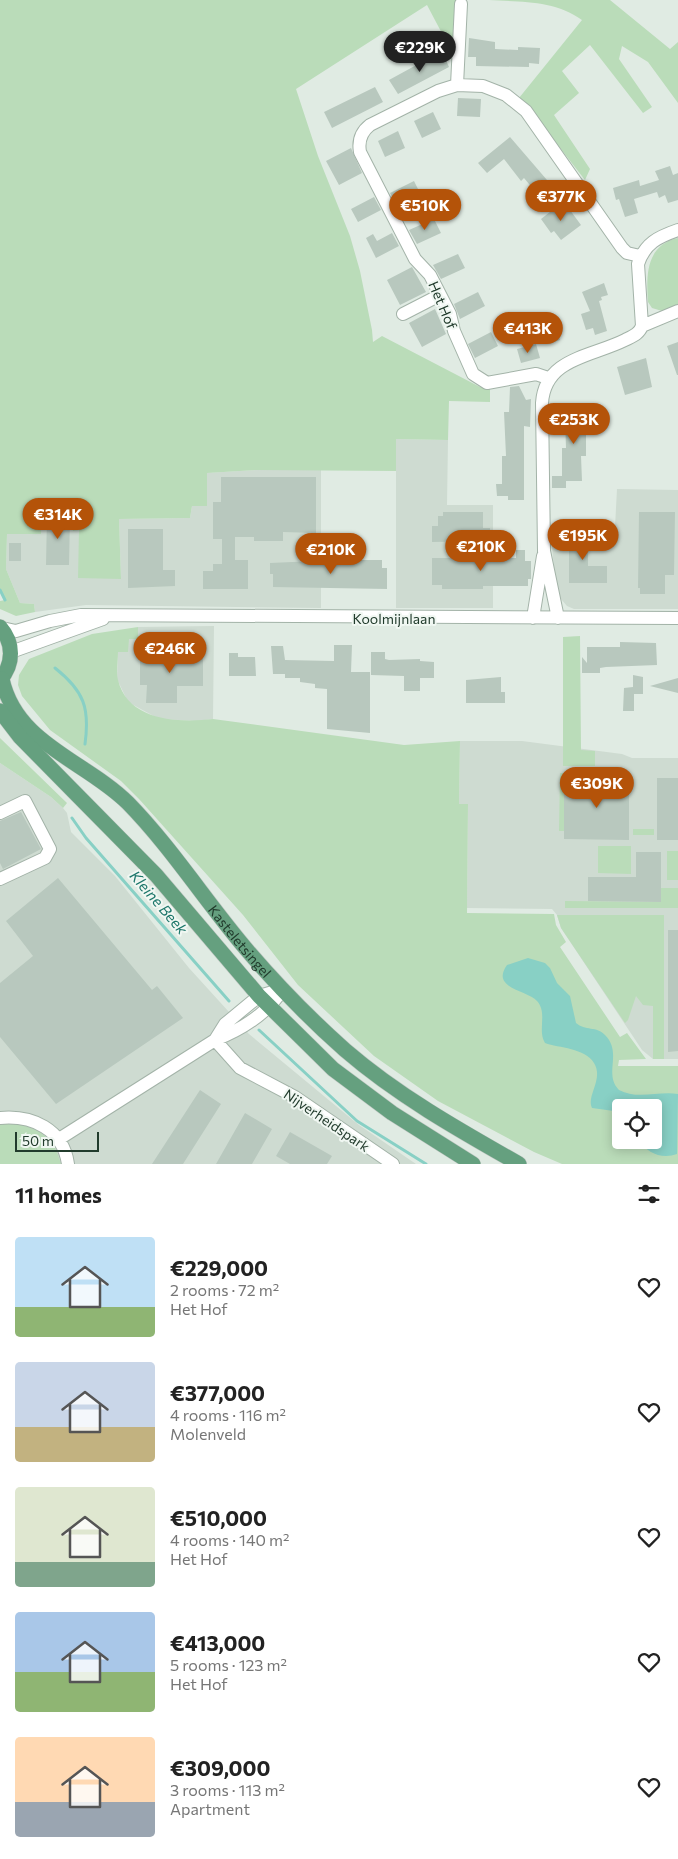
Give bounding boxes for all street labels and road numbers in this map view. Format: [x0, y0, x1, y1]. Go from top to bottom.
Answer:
street label: Het Hof [425, 278, 461, 332]
street label: Koolmijnlaan [353, 610, 435, 627]
street label: Kasteletsingel [205, 901, 275, 981]
street label: Nijverheidspark [281, 1085, 373, 1155]

